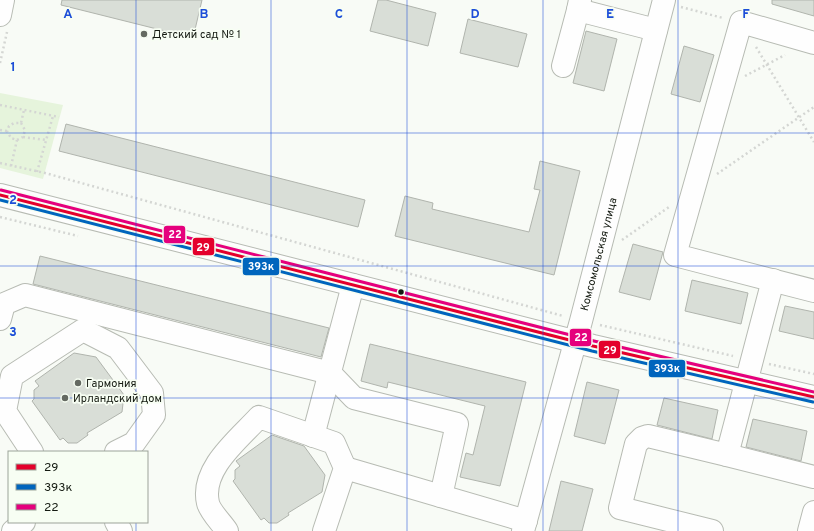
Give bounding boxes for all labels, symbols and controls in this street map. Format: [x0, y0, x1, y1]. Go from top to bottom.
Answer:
text: A [63, 7, 73, 23]
text: B [200, 7, 209, 23]
text: C [335, 7, 343, 23]
text: D [470, 7, 480, 23]
text: E [606, 7, 614, 23]
text: F [742, 7, 750, 23]
place label: Детский сад № 1 [152, 28, 241, 42]
marker: Детский сад № 1 [139, 29, 149, 39]
text: 1 [10, 60, 16, 76]
text: 2 [9, 193, 17, 209]
street label: Комсомольская улица [578, 196, 621, 313]
line badge: 22 [163, 225, 186, 244]
text: 22 [168, 228, 182, 242]
line badge: 29 [192, 237, 215, 256]
text: 29 [196, 241, 210, 255]
line badge: 393к [242, 257, 280, 276]
text: 393к [248, 260, 275, 274]
unlabelled marker [396, 287, 406, 297]
text: 3 [9, 325, 17, 341]
line badge: 22 [569, 328, 592, 347]
text: 22 [574, 331, 588, 345]
line badge: 29 [598, 340, 621, 359]
text: 29 [603, 344, 617, 358]
line badge: 393к [648, 359, 686, 378]
text: 393к [654, 362, 681, 376]
place label: Гармония [86, 377, 137, 391]
marker: Гармония [73, 378, 83, 388]
place label: Ирландский дом [73, 392, 162, 406]
marker: Ирландский дом [60, 393, 70, 403]
legend [8, 451, 148, 523]
text: 29 [44, 460, 59, 476]
text: 393к [44, 480, 72, 496]
text: 22 [44, 500, 59, 516]

